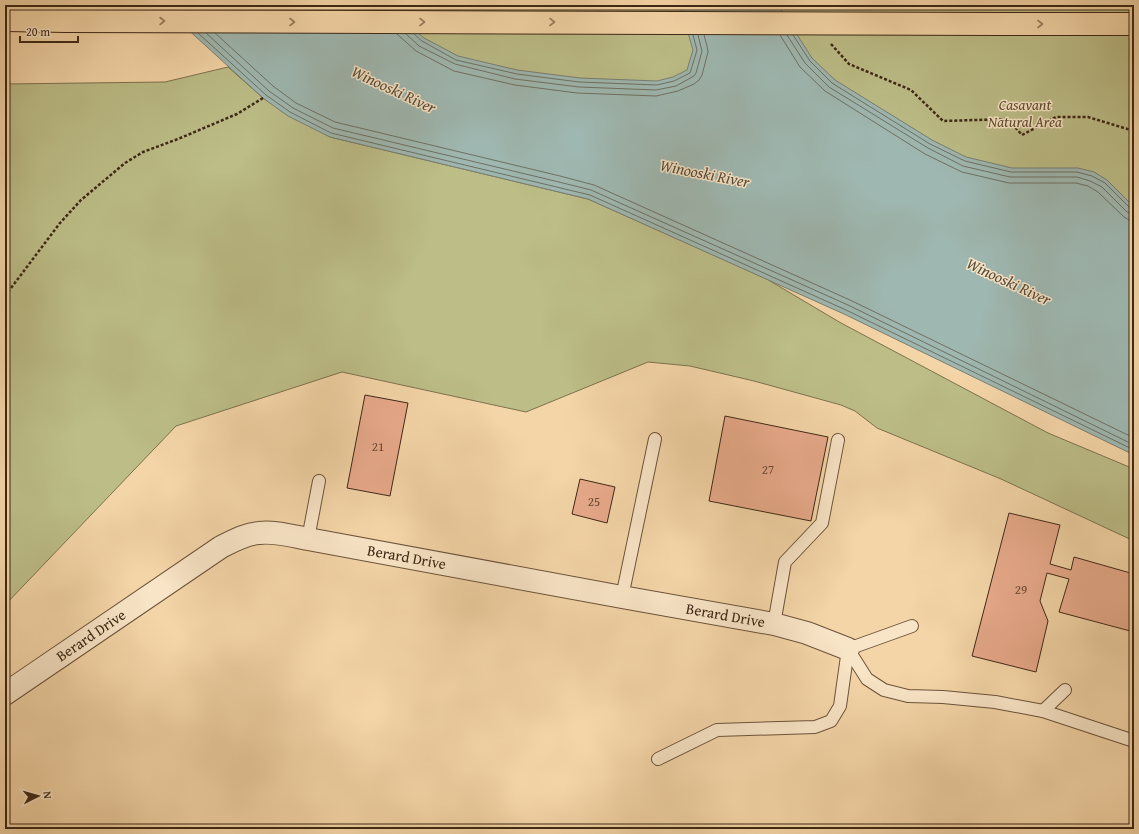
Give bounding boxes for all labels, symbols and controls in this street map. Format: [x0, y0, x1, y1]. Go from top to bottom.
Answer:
one-way arrow [159, 17, 165, 25]
scale bar [20, 18, 78, 44]
one-way arrow [289, 18, 295, 26]
one-way arrow [419, 18, 425, 26]
one-way arrow [549, 18, 555, 26]
one-way arrow [1037, 20, 1043, 28]
text: 20 m [26, 23, 50, 40]
water label: Winooski River [348, 59, 441, 120]
park label: Casavant Natural Area [988, 94, 1062, 132]
water label: Winooski River [658, 153, 753, 194]
water label: Winooski River [963, 251, 1056, 312]
house number: 21 [372, 437, 384, 456]
house number: 27 [762, 460, 774, 479]
house number: 25 [588, 492, 600, 511]
street label: Berard Drive [366, 539, 448, 574]
house number: 29 [1015, 580, 1027, 599]
street label: Berard Drive [684, 598, 767, 632]
street label: Berard Drive [52, 604, 130, 666]
north arrow [18, 776, 58, 816]
text: N [40, 790, 56, 800]

